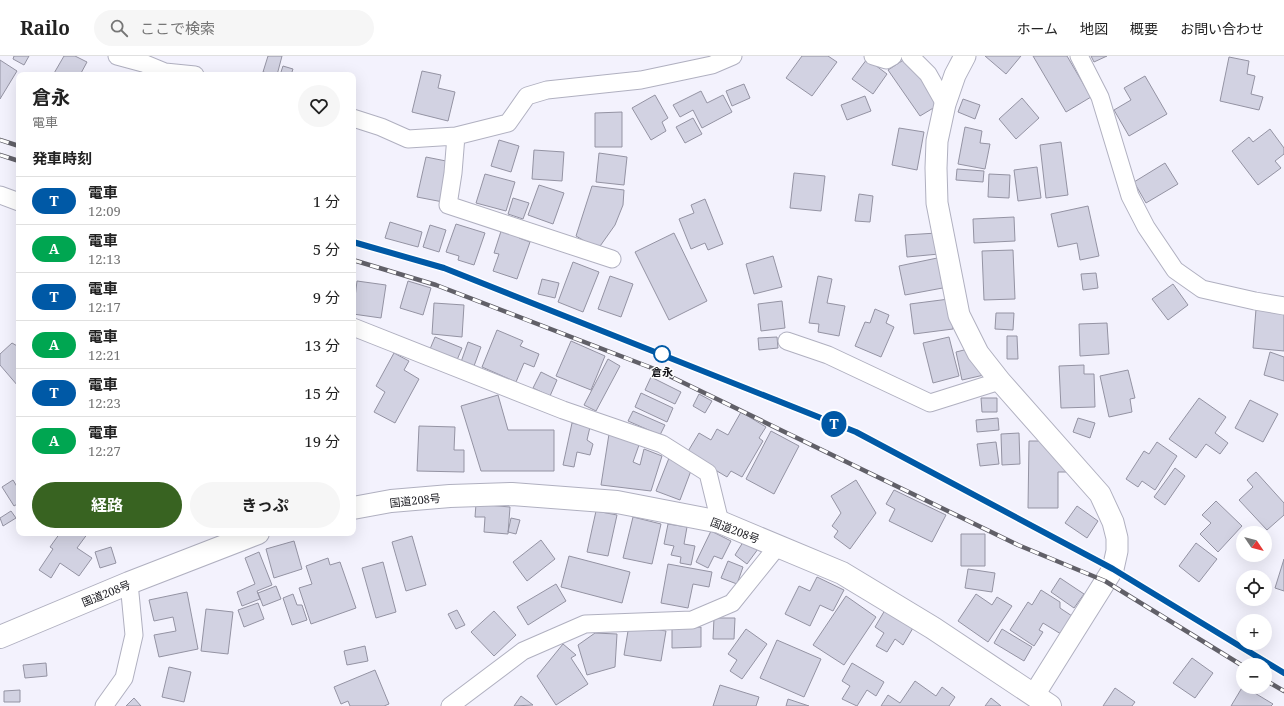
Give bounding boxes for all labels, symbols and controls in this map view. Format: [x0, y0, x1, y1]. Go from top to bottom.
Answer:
search box [94, 10, 374, 46]
text: Railo [20, 15, 70, 41]
icon: search [108, 17, 130, 39]
text: ここで検索 [140, 18, 215, 38]
text: ホーム [1016, 19, 1058, 38]
text: 地図 [1080, 19, 1108, 38]
text: 概要 [1130, 19, 1158, 38]
text: お問い合わせ [1180, 19, 1264, 38]
text: 倉永 [32, 84, 70, 110]
button: heart [298, 85, 340, 127]
text: 電車 [32, 113, 58, 131]
text: 発車時刻 [32, 148, 92, 168]
text: 電車 [88, 182, 118, 202]
text: T [49, 191, 59, 210]
text: 1 分 [313, 191, 340, 211]
text: 12:09 [88, 202, 121, 220]
text: 電車 [88, 230, 118, 250]
text: A [49, 239, 59, 258]
text: 5 分 [313, 239, 340, 259]
text: 12:13 [88, 250, 121, 268]
text: 電車 [88, 278, 118, 298]
text: T [49, 287, 59, 306]
text: 9 分 [313, 287, 340, 307]
text: 12:17 [88, 298, 121, 316]
text: 電車 [88, 326, 118, 346]
text: A [49, 335, 59, 354]
text: 13 分 [304, 335, 340, 355]
marker: 倉永 [653, 345, 671, 363]
text: 12:21 [88, 346, 121, 364]
place label: 倉永 [651, 364, 673, 379]
text: 電車 [88, 374, 118, 394]
text: T [49, 383, 59, 402]
text: 15 分 [304, 383, 340, 403]
text: 12:23 [88, 394, 121, 412]
line badge: T [821, 411, 847, 437]
text: T [829, 414, 839, 433]
text: 電車 [88, 422, 118, 442]
text: A [49, 431, 59, 450]
text: 19 分 [304, 431, 340, 451]
text: 12:27 [88, 442, 121, 460]
button: 経路 [32, 482, 182, 528]
button: きっぷ [190, 482, 340, 528]
street label: 国道208号 [389, 490, 441, 510]
street label: 国道208号 [708, 514, 762, 546]
north arrow [1236, 526, 1272, 562]
map controls [1236, 526, 1272, 694]
button: locate [1236, 570, 1272, 606]
street label: 国道208号 [79, 576, 133, 610]
button: + [1236, 614, 1272, 650]
button: − [1236, 658, 1272, 694]

